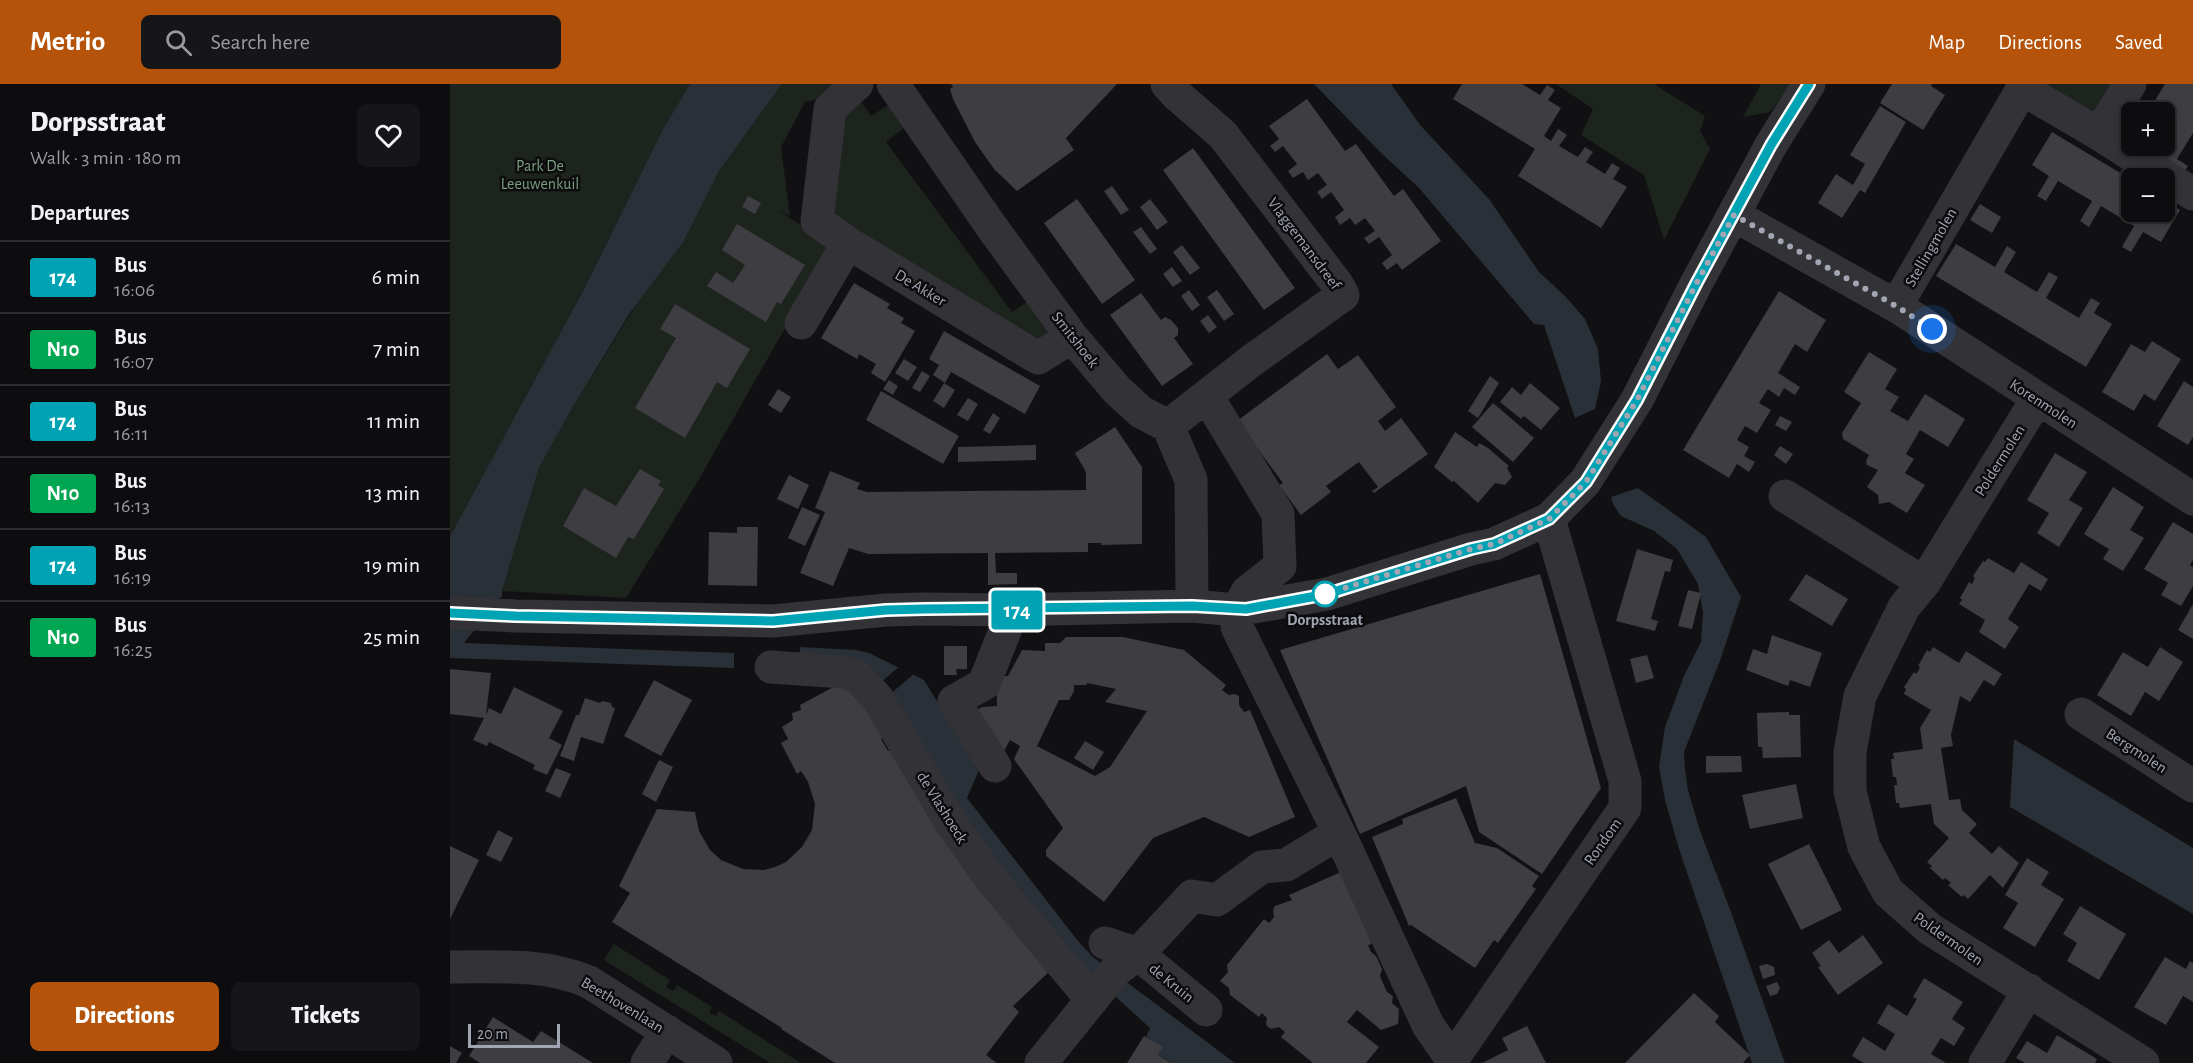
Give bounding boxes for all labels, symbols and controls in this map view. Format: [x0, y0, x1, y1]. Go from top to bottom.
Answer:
search box [141, 15, 561, 69]
icon: search [162, 26, 195, 59]
text: Metrio [30, 28, 105, 56]
text: Search here [210, 31, 310, 53]
text: Map [1929, 32, 1965, 53]
text: Directions [1998, 32, 2082, 53]
text: Saved [2115, 32, 2163, 53]
map controls [2121, 102, 2175, 222]
button: + [2121, 102, 2175, 156]
button: heart [357, 104, 420, 167]
text: Dorpsstraat [30, 109, 165, 137]
text: Walk · 3 min · 180 m [30, 148, 181, 168]
park label: Park De Leeuwenkuil [501, 158, 579, 192]
button: − [2121, 168, 2175, 222]
street label: Vlaggemansdreef [1265, 195, 1345, 293]
text: Departures [30, 202, 130, 224]
street label: Stellingmolen [1902, 205, 1960, 290]
text: Bus [114, 254, 147, 276]
text: 6 min [372, 266, 420, 288]
street label: De Akker [892, 266, 950, 310]
text: 174 [49, 267, 77, 288]
text: 16:06 [114, 280, 155, 300]
street label: Smitshoek [1049, 309, 1102, 371]
your location [1917, 314, 1947, 344]
text: Bus [114, 326, 147, 348]
text: 7 min [373, 338, 420, 360]
text: N10 [46, 339, 80, 360]
text: 16:07 [114, 352, 154, 372]
street label: Korenmolen [2007, 376, 2080, 432]
text: Bus [114, 398, 147, 420]
text: 11 min [367, 410, 420, 432]
text: 174 [49, 411, 77, 432]
street label: Poldermolen [1972, 422, 2028, 499]
text: 16:11 [114, 424, 149, 444]
text: Bus [114, 470, 147, 492]
text: 13 min [365, 482, 420, 504]
text: N10 [46, 483, 80, 504]
text: 16:13 [114, 496, 150, 516]
text: Bus [114, 542, 147, 564]
text: 19 min [364, 554, 420, 576]
text: 174 [49, 555, 77, 576]
text: 16:19 [114, 568, 151, 588]
marker: Dorpsstraat [1312, 581, 1338, 607]
line badge: 174 [982, 590, 1052, 630]
text: 174 [1003, 600, 1031, 621]
place label: Dorpsstraat [1287, 612, 1364, 628]
text: Bus [114, 614, 147, 636]
text: 25 min [363, 626, 420, 648]
text: N10 [46, 627, 80, 648]
text: 16:25 [114, 640, 152, 660]
street label: Bergmolen [2103, 725, 2170, 776]
street label: de Vlashoeck [914, 769, 971, 847]
street label: Rondom [1581, 815, 1625, 868]
street label: Poldermolen [1911, 909, 1986, 968]
street label: de Kruin [1146, 960, 1197, 1005]
street label: Beethovenlaan [578, 974, 667, 1036]
button: Directions [30, 982, 219, 1051]
button: Tickets [231, 982, 420, 1051]
scale bar [468, 1021, 560, 1048]
text: 20 m [477, 1026, 508, 1042]

